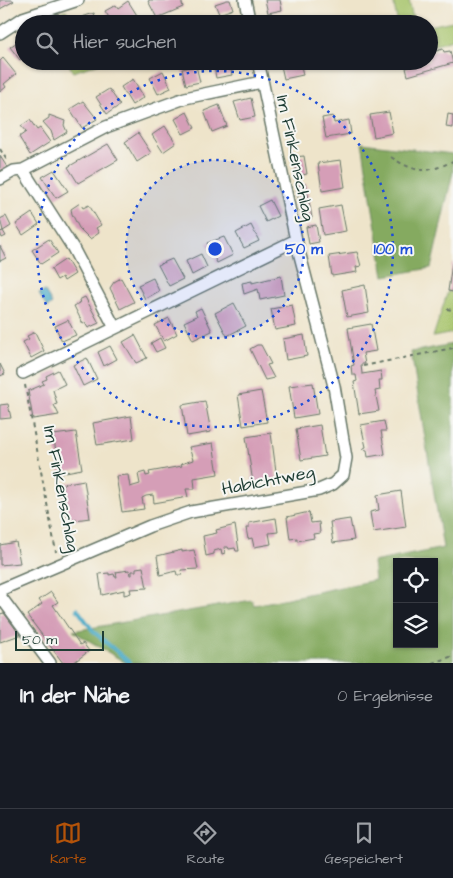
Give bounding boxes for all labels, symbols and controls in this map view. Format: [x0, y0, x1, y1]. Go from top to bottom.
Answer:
search box [15, 15, 438, 70]
icon: search [33, 29, 61, 57]
text: Hier suchen [73, 29, 176, 56]
street label: Im Finkenschlag [269, 93, 321, 224]
text: 50 m [285, 239, 323, 260]
text: 100 m [374, 239, 413, 260]
centre of rings [206, 240, 224, 258]
street label: Im Finkenschlag [36, 424, 86, 555]
street label: Habichtweg [220, 459, 317, 503]
map controls [393, 558, 438, 648]
button: locate [393, 558, 438, 603]
button: layers [393, 603, 438, 648]
scale bar [15, 628, 104, 651]
text: 50 m [22, 630, 57, 650]
text: In der Nähe [20, 681, 130, 710]
text: 0 Ergebnisse [337, 685, 433, 707]
tab: Karte [50, 819, 87, 869]
tab: Route [186, 819, 225, 869]
tab: Gespeichert [324, 819, 403, 869]

